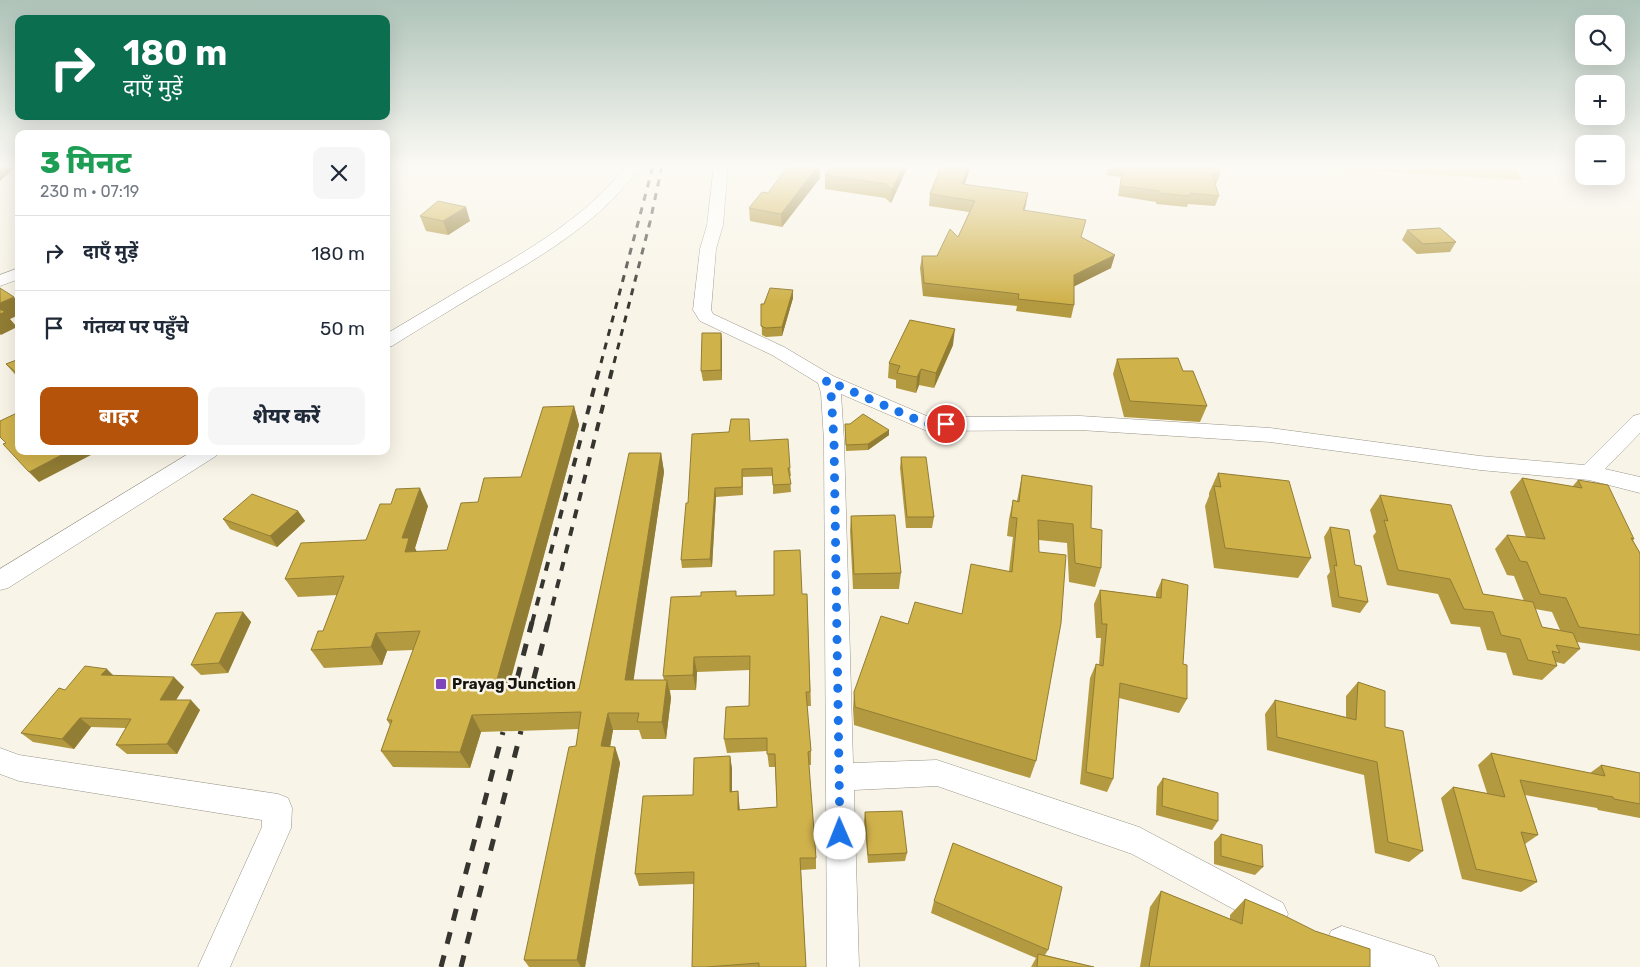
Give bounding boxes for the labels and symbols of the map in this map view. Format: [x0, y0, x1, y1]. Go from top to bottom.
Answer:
pin [925, 403, 967, 445]
place label: Prayag Junction [452, 675, 576, 693]
marker: Prayag Junction [434, 677, 448, 691]
position arrow [813, 807, 865, 859]

